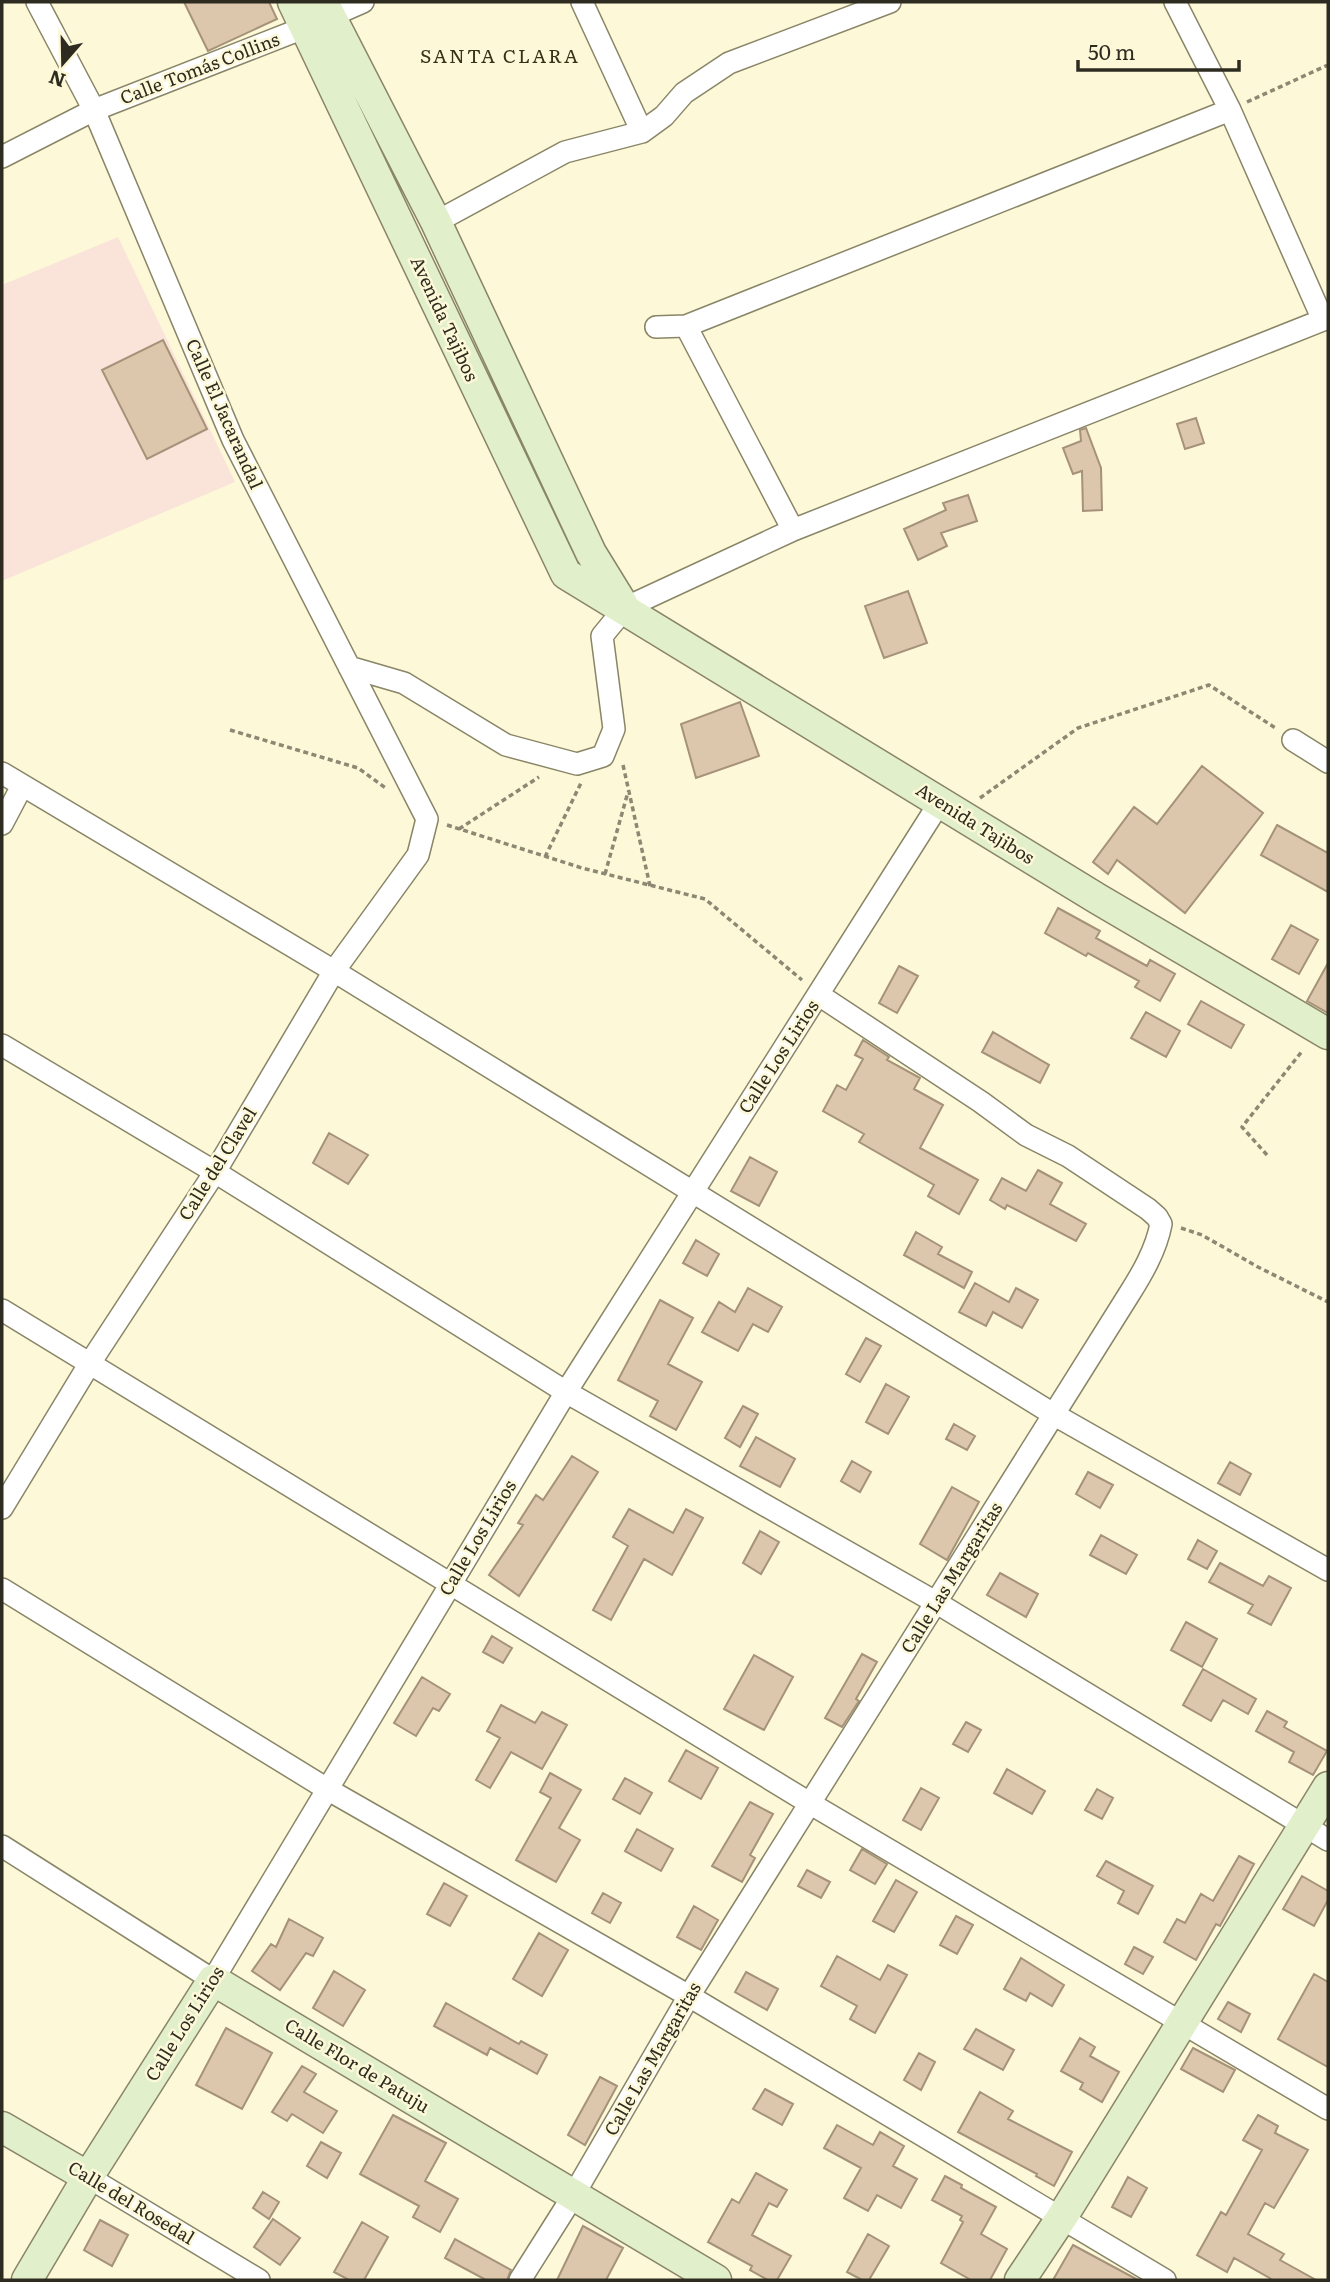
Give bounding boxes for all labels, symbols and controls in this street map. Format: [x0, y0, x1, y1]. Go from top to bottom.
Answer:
street label: Calle Tomás Collins [116, 25, 283, 110]
north arrow [28, 28, 98, 98]
scale bar [1078, 28, 1239, 72]
text: 50 m [1088, 35, 1135, 66]
district label: SANTA CLARA [420, 41, 580, 69]
text: N [45, 64, 69, 96]
street label: Avenida Tajibos [405, 251, 486, 385]
street label: Calle El Jacarandal [180, 334, 271, 493]
street label: Avenida Tajibos [911, 775, 1040, 870]
street label: Calle Los Lirios [731, 994, 825, 1118]
street label: Calle del Clavel [171, 1101, 262, 1225]
street label: Calle Los Lirios [431, 1474, 522, 1600]
street label: Calle Las Margaritas [893, 1496, 1008, 1658]
street label: Calle Los Lirios [138, 1961, 230, 2086]
street label: Calle Las Margaritas [597, 1976, 707, 2140]
street label: Calle Flor de Patuju [280, 2011, 435, 2119]
street label: Calle del Rosedal [63, 2153, 200, 2250]

